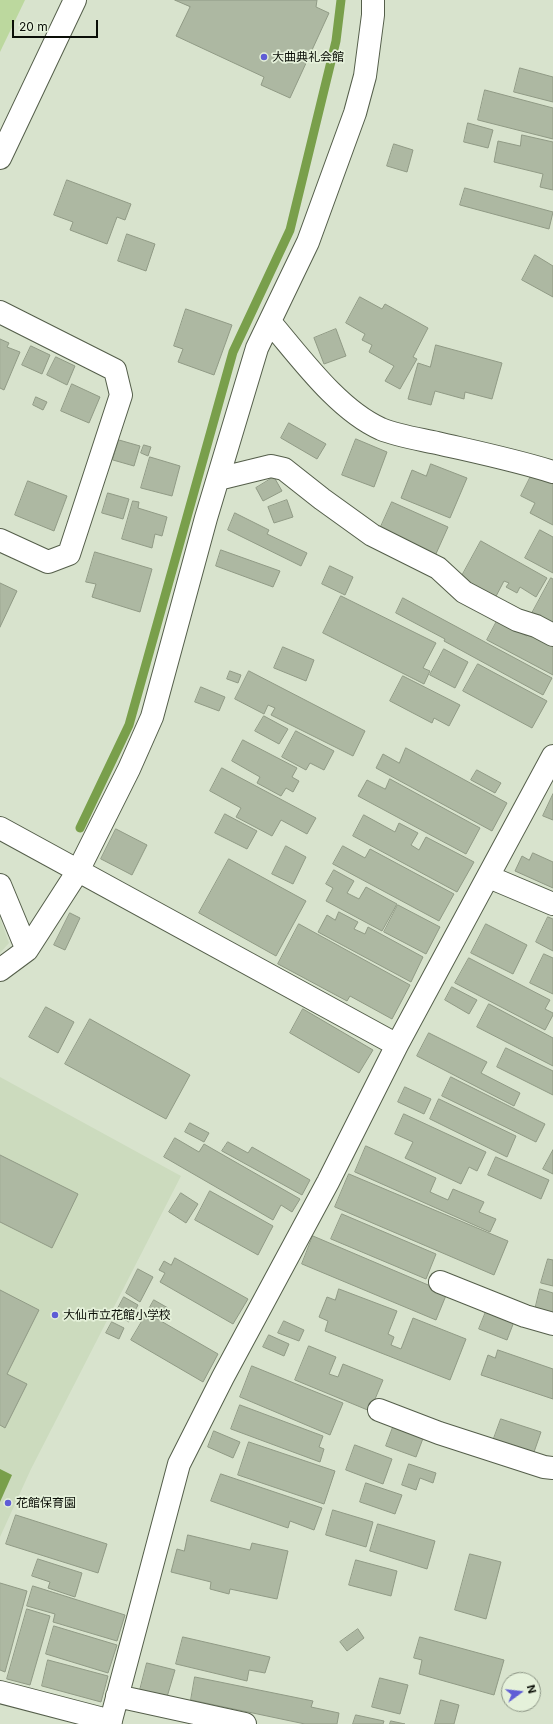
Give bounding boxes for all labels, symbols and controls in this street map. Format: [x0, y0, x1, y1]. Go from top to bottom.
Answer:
scale bar [14, 12, 100, 38]
text: 20 m [19, 19, 48, 34]
place label: 大曲典礼会館 [272, 50, 344, 64]
marker: 大曲典礼会館 [259, 52, 269, 62]
place label: 大仙市立花館小学校 [63, 1308, 171, 1322]
marker: 大仙市立花館小学校 [50, 1310, 60, 1320]
place label: 花館保育園 [16, 1496, 76, 1510]
marker: 花館保育園 [3, 1498, 13, 1508]
north arrow [501, 1672, 541, 1712]
text: N [524, 1683, 539, 1695]

